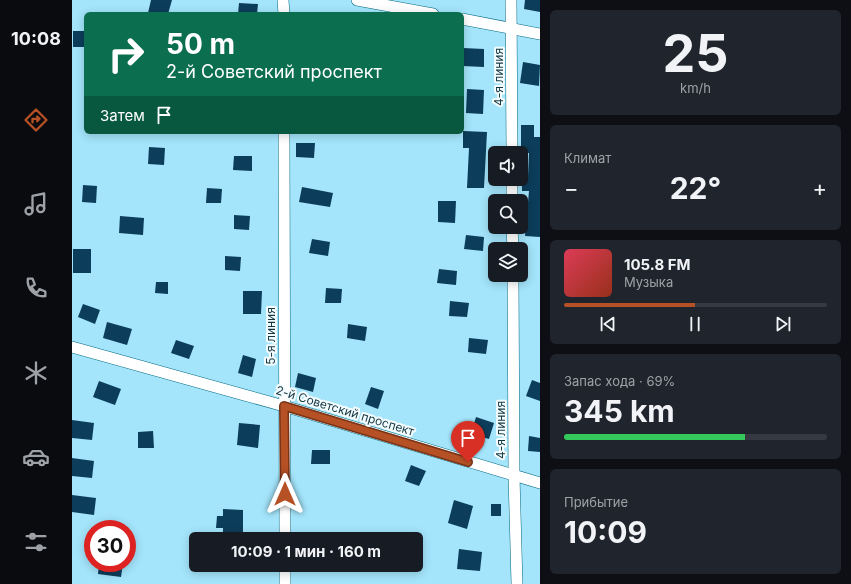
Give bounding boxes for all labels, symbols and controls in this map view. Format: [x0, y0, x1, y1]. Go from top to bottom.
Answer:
text: 25 [663, 22, 729, 85]
text: 50 m [166, 27, 235, 61]
text: 10:08 [11, 28, 61, 49]
icon: right [100, 28, 152, 80]
street label: 4-я линия [491, 48, 506, 106]
text: 2-й Советский проспект [166, 61, 382, 82]
text: km/h [680, 80, 711, 96]
icon: arrive [153, 104, 175, 126]
icon: directions [22, 106, 50, 134]
text: Затем [100, 106, 145, 125]
map controls [488, 146, 528, 282]
button: sound [488, 146, 528, 186]
text: Климат [564, 150, 611, 166]
text: 22° [670, 170, 721, 206]
text: − [564, 175, 579, 201]
text: + [812, 175, 827, 201]
icon: music [22, 190, 50, 218]
button: search [488, 194, 528, 234]
button: layers [488, 242, 528, 282]
text: 105.8 FM [624, 255, 691, 274]
icon: phone [22, 274, 50, 302]
text: Музыка [624, 274, 673, 290]
street label: 5-я линия [263, 307, 278, 365]
icon: previous [597, 313, 619, 335]
icon: pause [684, 313, 706, 335]
icon: next [772, 313, 794, 335]
icon: climate [22, 359, 50, 387]
text: Запас хода · 69% [564, 373, 675, 389]
street label: 2-й Советский проспект [274, 382, 417, 439]
text: 345 km [564, 393, 675, 429]
street label: 4-я линия [493, 401, 508, 459]
pin [451, 421, 485, 462]
icon: arrive [457, 427, 479, 449]
icon: car [22, 443, 50, 471]
position arrow [264, 473, 306, 515]
text: Прибытие [564, 494, 628, 510]
text: 10:09 [564, 514, 647, 550]
speed limit sign: 30 [84, 520, 136, 572]
icon: filters [22, 528, 50, 556]
text: 10:09 · 1 мин · 160 m [231, 542, 381, 561]

